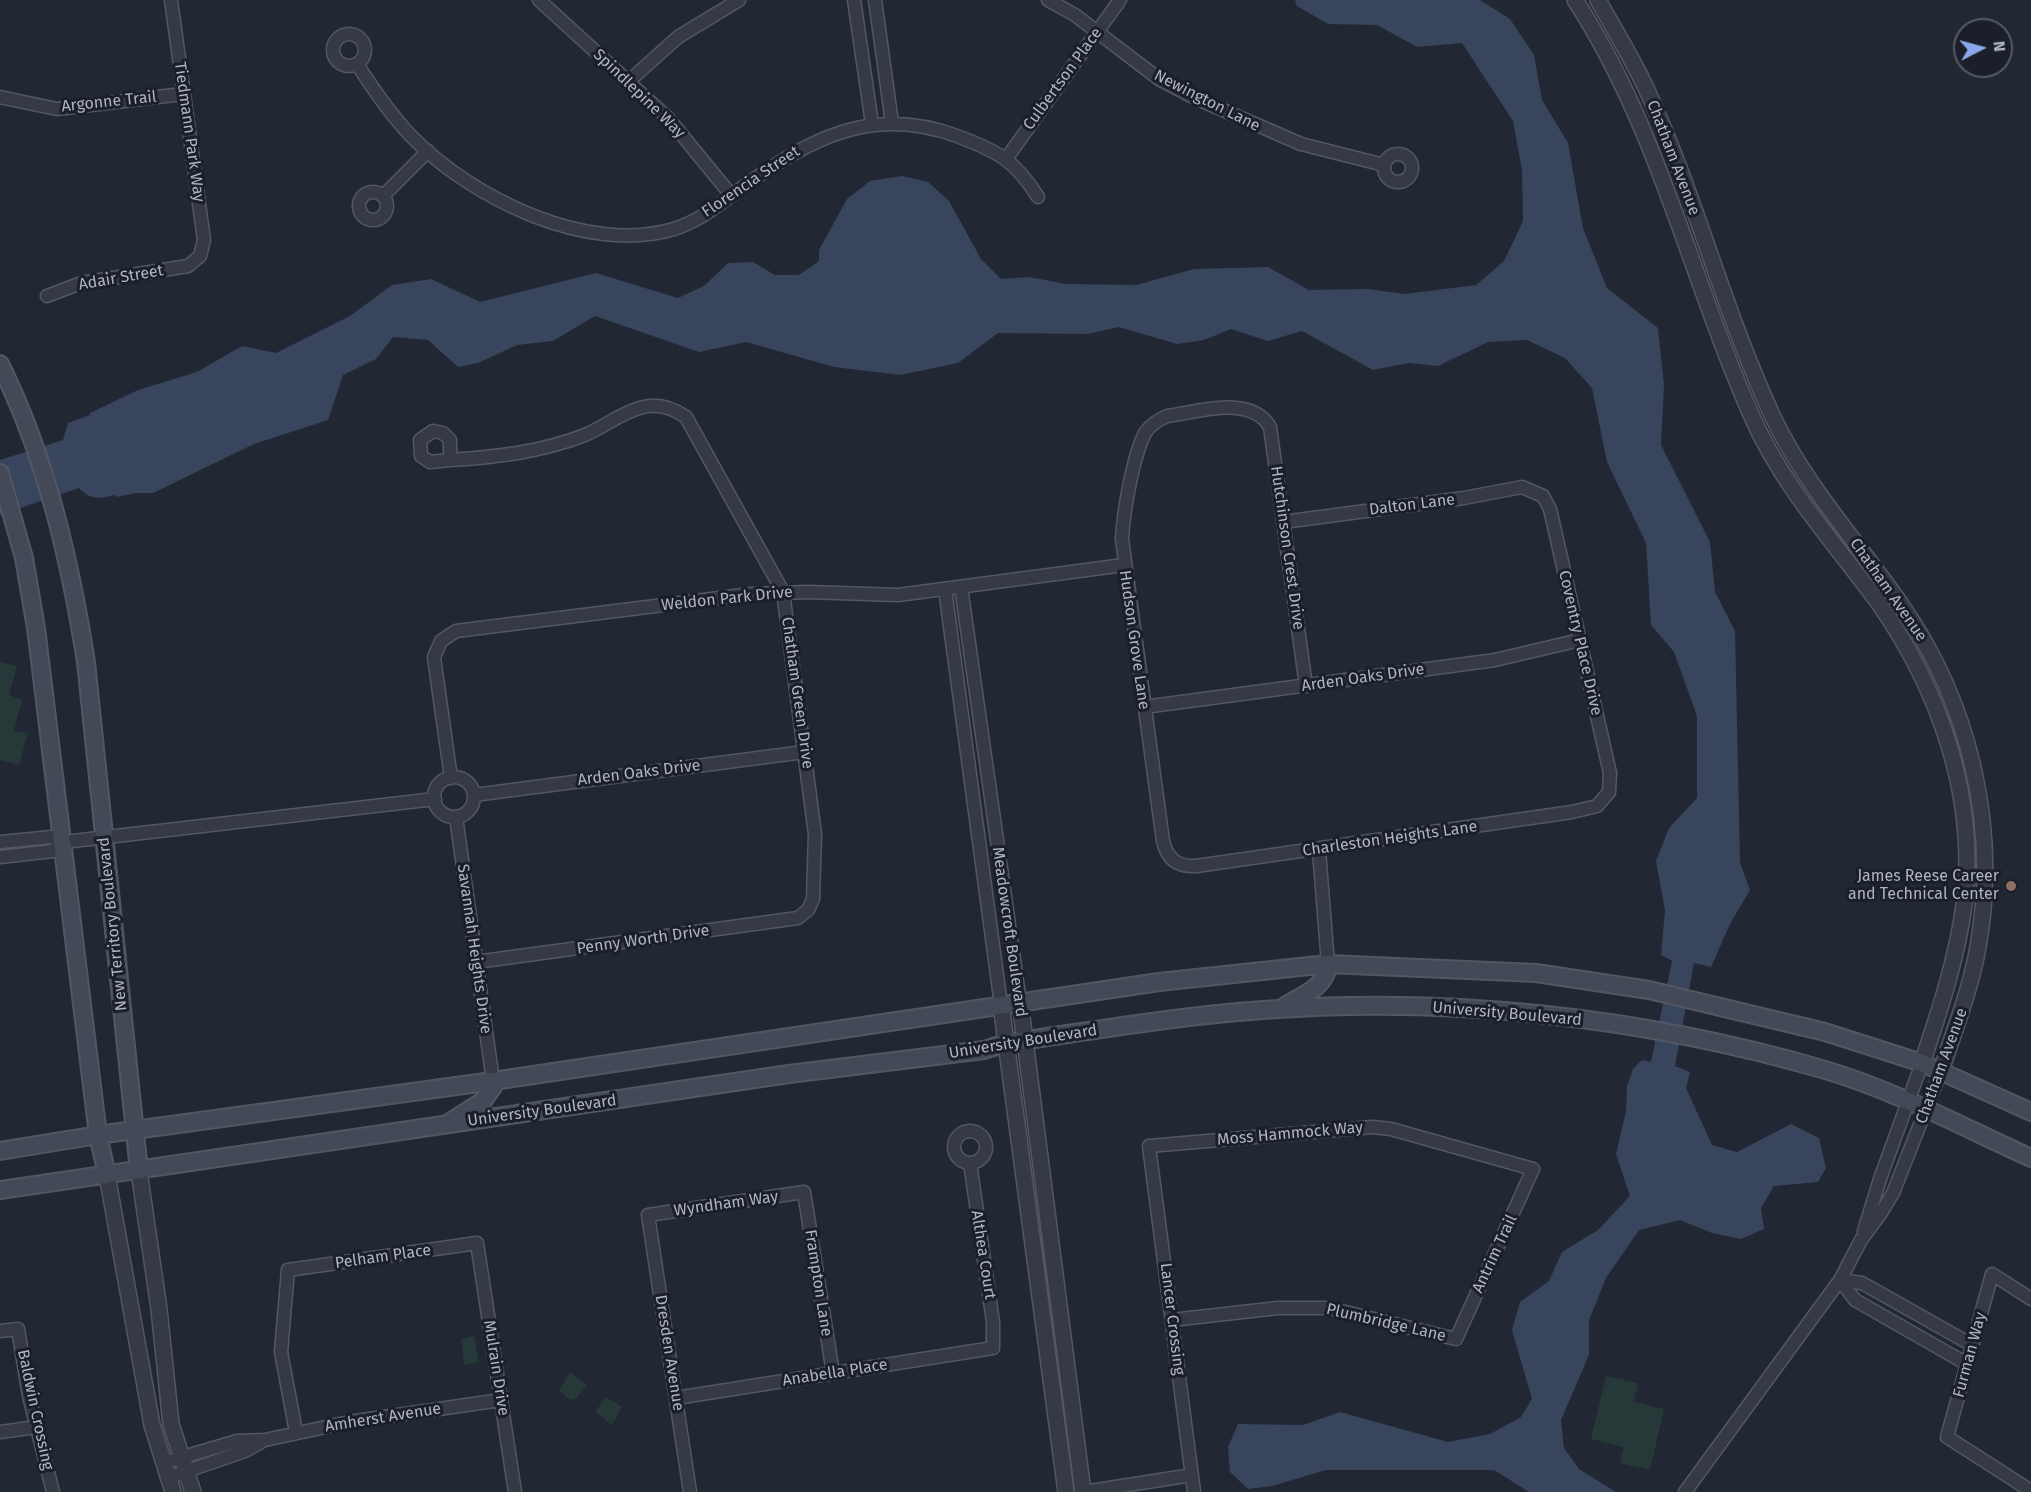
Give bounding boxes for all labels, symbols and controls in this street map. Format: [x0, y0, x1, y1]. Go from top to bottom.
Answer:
north arrow [1953, 18, 2013, 78]
street label: Culbertson Place [1019, 24, 1107, 134]
text: N [1989, 40, 2009, 53]
street label: Spindlepine Way [589, 45, 689, 143]
street label: Tiedmann Park Way [170, 61, 208, 203]
street label: Newington Lane [1151, 66, 1263, 136]
street label: Argonne Trail [60, 87, 158, 117]
street label: Chatham Avenue [1642, 98, 1704, 218]
street label: Florencia Street [698, 142, 804, 222]
street label: Adair Street [77, 261, 165, 295]
street label: Hutchinson Crest Drive [1266, 465, 1308, 631]
street label: Dalton Lane [1368, 490, 1456, 520]
street label: Chatham Avenue [1845, 535, 1931, 645]
street label: Hudson Grove Lane [1115, 569, 1153, 711]
street label: Coventry Place Drive [1554, 569, 1606, 717]
street label: Weldon Park Drive [660, 583, 794, 615]
street label: Chatham Green Drive [777, 616, 817, 770]
street label: Arden Oaks Drive [1300, 660, 1426, 696]
street label: Arden Oaks Drive [576, 756, 702, 790]
street label: Charleston Heights Lane [1301, 817, 1479, 861]
street label: New Territory Boulevard [94, 836, 132, 1012]
street label: Meadowcroft Boulevard [988, 846, 1030, 1018]
street label: Savannah Heights Drive [453, 863, 495, 1035]
place label: James Reese Career and Technical Center [1848, 867, 1999, 905]
marker: James Reese Career and Technical Center [2004, 879, 2018, 893]
street label: Penny Worth Drive [575, 921, 711, 959]
street label: University Boulevard [1431, 998, 1583, 1030]
street label: Chatham Avenue [1912, 1005, 1972, 1127]
street label: University Boulevard [947, 1021, 1099, 1063]
street label: University Boulevard [466, 1091, 618, 1131]
street label: Moss Hammock Way [1216, 1118, 1364, 1150]
street label: Wyndham Way [673, 1187, 779, 1221]
street label: Althea Court [966, 1209, 1000, 1301]
street label: Antrim Trail [1468, 1212, 1522, 1296]
street label: Frampton Lane [800, 1228, 836, 1338]
street label: Pelham Place [334, 1241, 432, 1273]
street label: Lancer Crossing [1156, 1262, 1188, 1376]
street label: Dresden Avenue [650, 1294, 688, 1412]
street label: Plumbridge Lane [1324, 1300, 1448, 1346]
street label: Furman Way [1949, 1310, 1991, 1400]
street label: Mulrain Drive [479, 1319, 513, 1417]
street label: Baldwin Crossing [13, 1348, 57, 1472]
street label: Anabella Place [781, 1355, 889, 1391]
street label: Amherst Avenue [323, 1399, 443, 1437]

